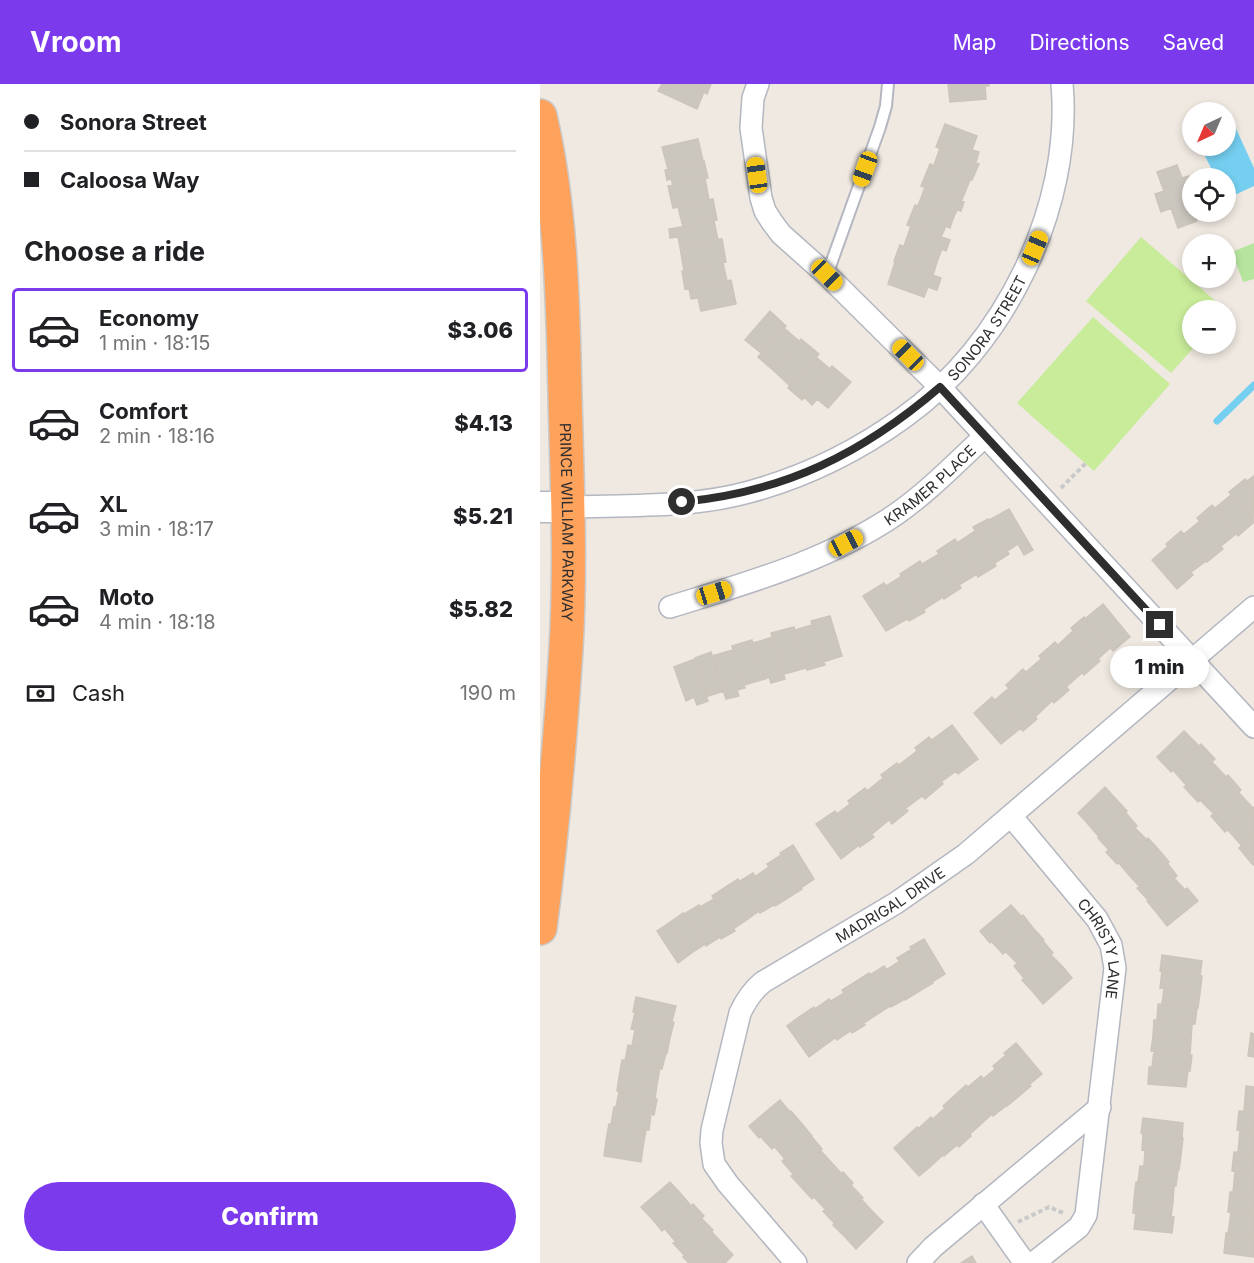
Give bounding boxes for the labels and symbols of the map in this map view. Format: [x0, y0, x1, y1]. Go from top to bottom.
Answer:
north arrow [1182, 102, 1236, 156]
car [850, 149, 880, 189]
car [746, 156, 768, 194]
car [1020, 228, 1050, 268]
car [808, 256, 846, 294]
street label: SONORA STREET [943, 272, 1030, 385]
car [889, 336, 927, 374]
street label: PRINCE WILLIAM PARKWAY [556, 423, 578, 622]
street label: KRAMER PLACE [880, 440, 979, 529]
route start [668, 488, 695, 515]
car [826, 527, 866, 559]
car [694, 579, 734, 607]
route end [1146, 611, 1173, 638]
callout: 1 min [1110, 646, 1210, 688]
street label: MADRIGAL DRIVE [832, 862, 948, 946]
street label: CHRISTY LANE [1074, 894, 1124, 1000]

